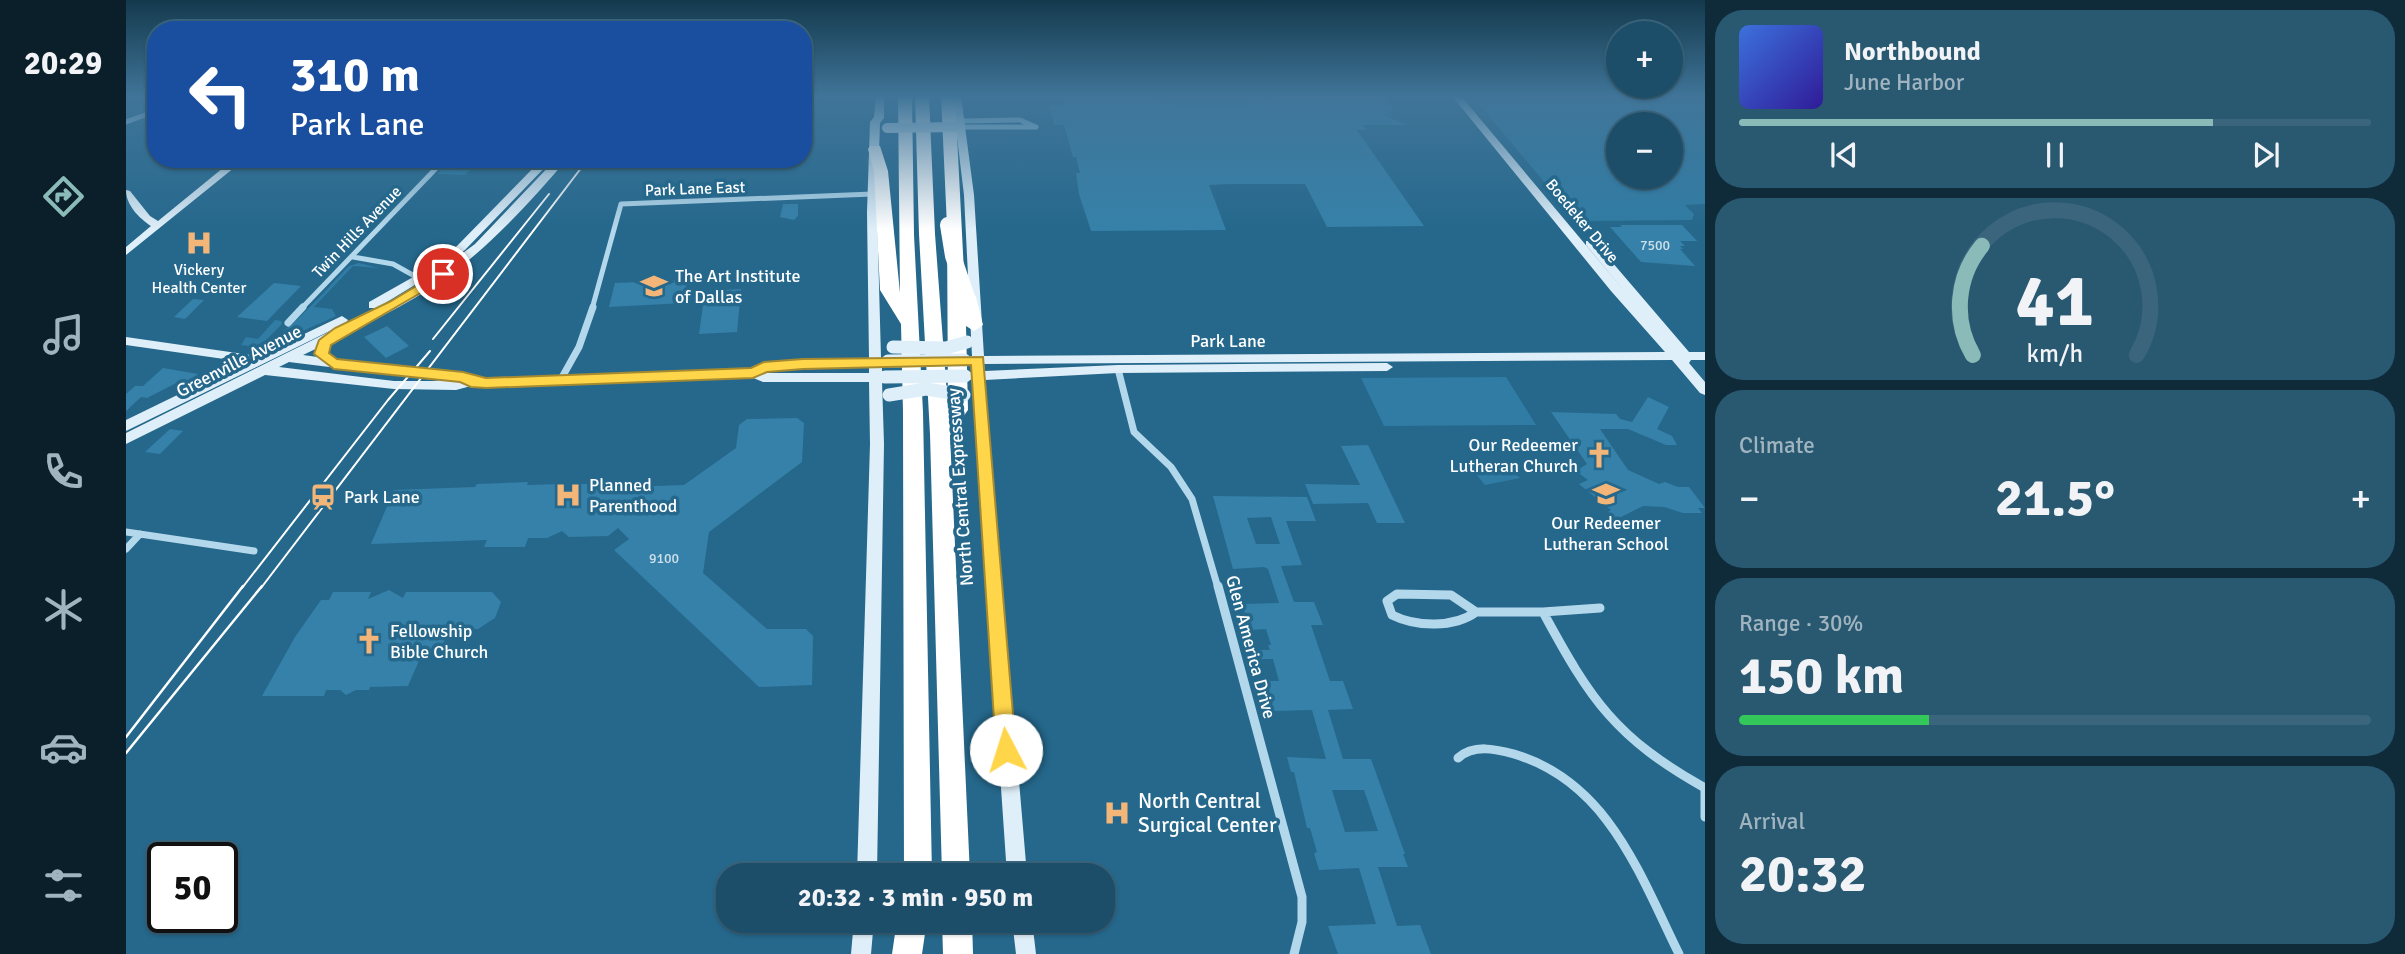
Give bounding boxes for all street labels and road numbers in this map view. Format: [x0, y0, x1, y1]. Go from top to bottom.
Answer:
street label: Boedeker Drive [1541, 175, 1623, 267]
street label: Park Lane East [644, 177, 746, 201]
street label: Twin Hills Avenue [308, 182, 406, 282]
street label: Greenville Avenue [173, 320, 305, 402]
street label: Park Lane [1190, 330, 1266, 352]
street label: North Central Expressway [942, 387, 978, 587]
street label: Glen America Drive [1221, 573, 1281, 721]

